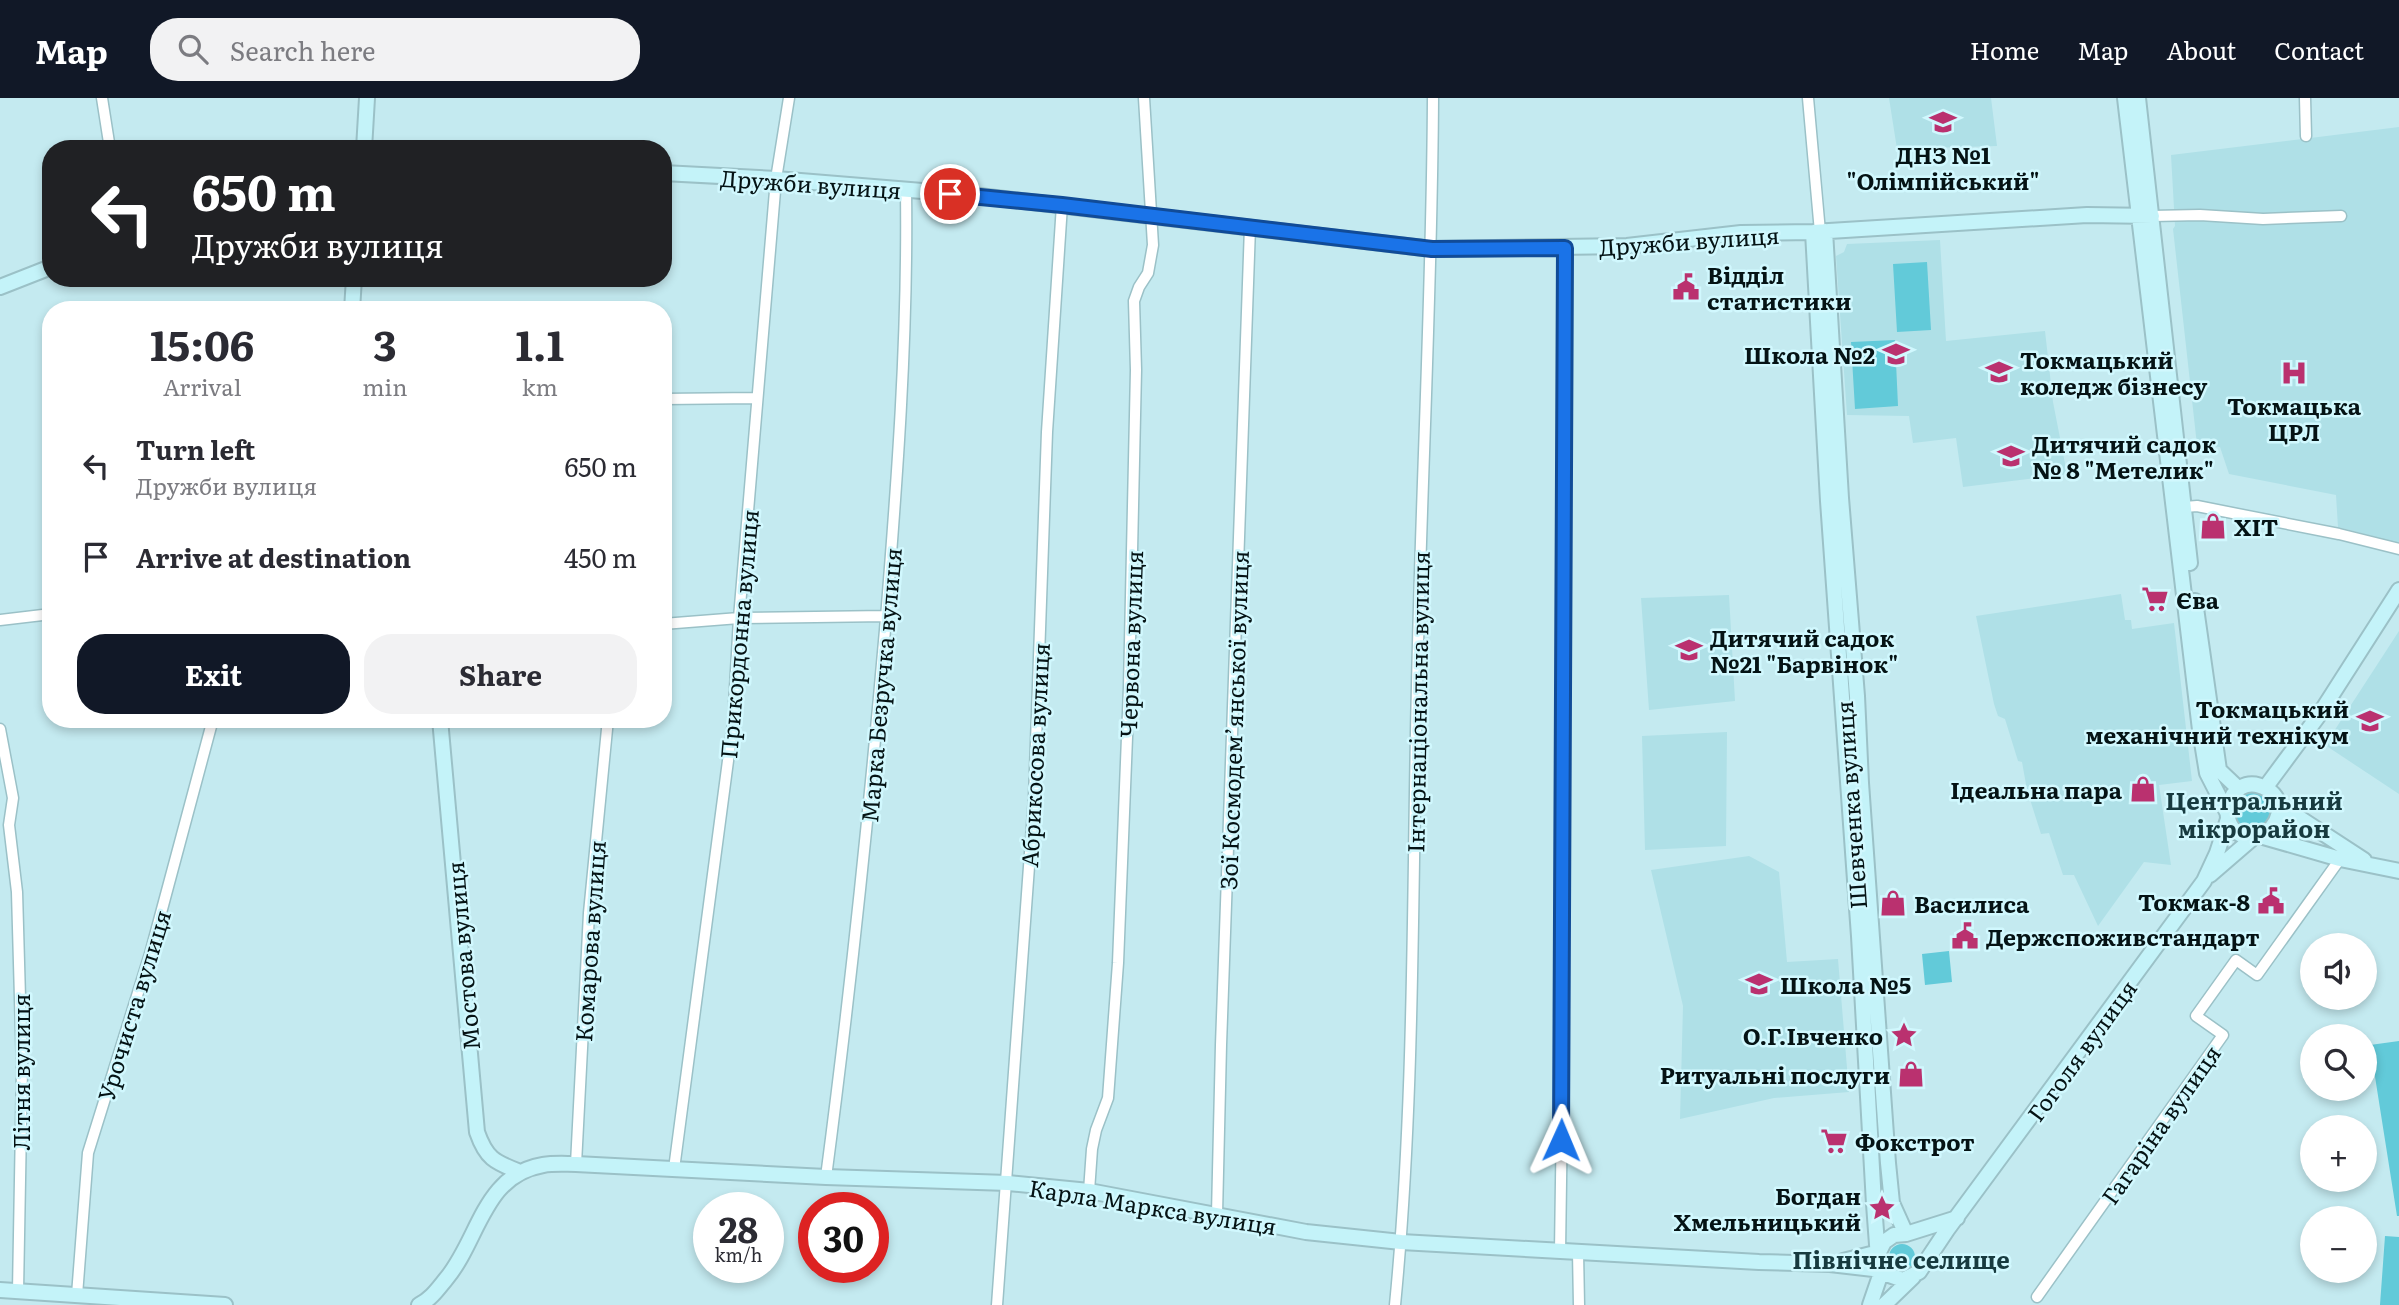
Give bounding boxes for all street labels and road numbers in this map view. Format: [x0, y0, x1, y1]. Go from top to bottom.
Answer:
street label: Дружби вулиця [720, 160, 902, 206]
street label: Дружби вулиця [1598, 217, 1780, 263]
street label: Прикордонна вулиця [710, 508, 766, 760]
street label: Марка Безручка вулиця [851, 546, 909, 824]
street label: Червона вулиця [1110, 550, 1150, 738]
street label: Зої Космодем’янської вулиця [1210, 550, 1256, 890]
street label: Інтернаціональна вулиця [1397, 551, 1437, 853]
street label: Абрикосова вулиця [1011, 642, 1057, 868]
street label: Шевченка вулиця [1826, 700, 1874, 910]
street label: Комарова вулиця [565, 839, 613, 1043]
street label: Мостова вулиця [437, 860, 487, 1052]
street label: Урочиста вулиця [88, 905, 178, 1105]
street label: Гоголя вулиця [2018, 972, 2144, 1128]
street label: Літня вулиця [3, 993, 37, 1151]
street label: Гагаріна вулиця [2092, 1037, 2228, 1211]
street label: Карла Маркса вулиця [1027, 1170, 1279, 1242]

